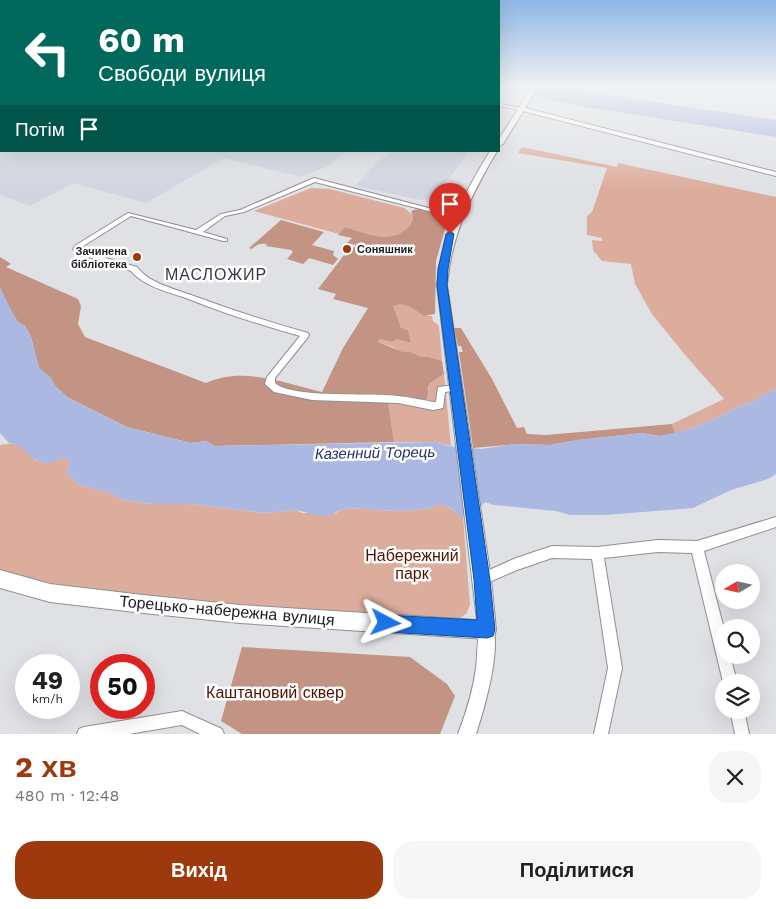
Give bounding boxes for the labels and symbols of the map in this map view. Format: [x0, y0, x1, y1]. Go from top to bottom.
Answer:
pin [429, 183, 471, 234]
marker: Соняшник [341, 243, 353, 255]
place label: Соняшник [357, 243, 413, 256]
place label: Зачинена бібліотека [71, 245, 128, 271]
marker: Зачинена бібліотека [131, 251, 143, 263]
district label: МАСЛОЖИР [165, 265, 267, 284]
water label: Казенний Торець [315, 443, 435, 463]
park label: Набережний парк [365, 546, 459, 583]
north arrow [715, 564, 760, 609]
street label: Торецько-набережна вулиця [119, 592, 335, 629]
position arrow [359, 596, 411, 648]
speed limit sign: 50 [90, 654, 155, 719]
park label: Каштановий сквер [206, 683, 344, 702]

